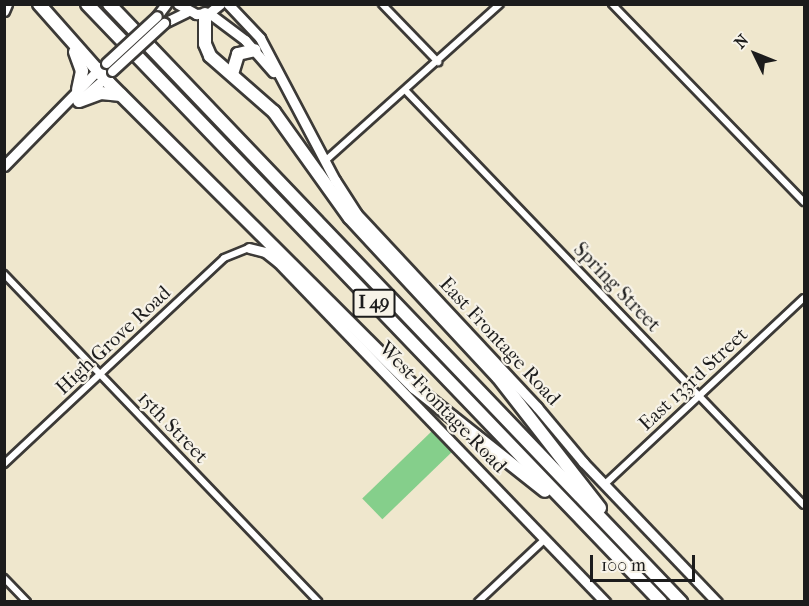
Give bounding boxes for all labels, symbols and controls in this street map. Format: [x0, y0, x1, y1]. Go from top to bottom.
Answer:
north arrow [725, 24, 785, 84]
text: N [730, 30, 753, 52]
street label: Spring Street [568, 237, 666, 337]
street label: East Frontage Road [434, 272, 566, 410]
street label: High Grove Road [51, 281, 175, 399]
road number: I 49 [352, 288, 397, 318]
street label: East 133rd Street [634, 322, 752, 436]
street label: West Frontage Road [374, 336, 512, 478]
street label: 15th Street [133, 386, 213, 468]
scale bar [593, 543, 698, 581]
text: 100 m [601, 555, 646, 576]

